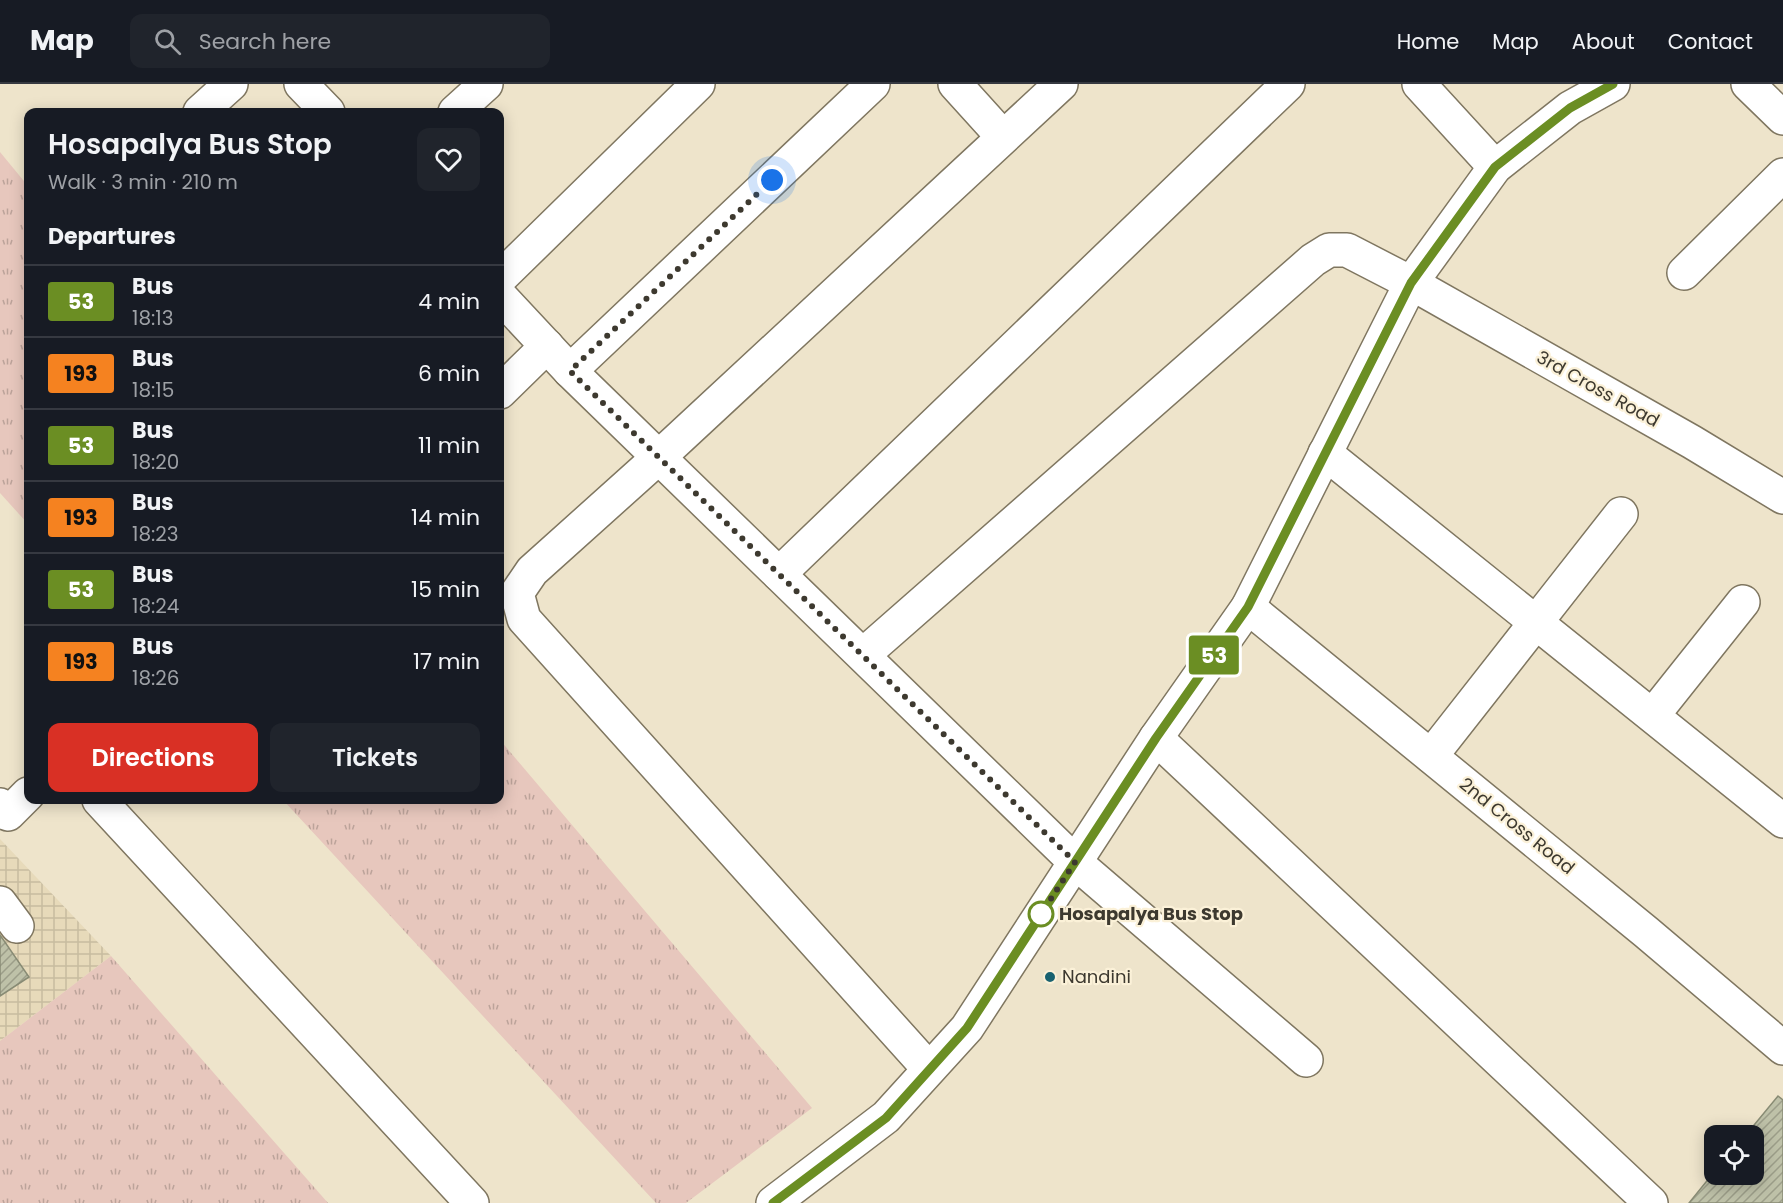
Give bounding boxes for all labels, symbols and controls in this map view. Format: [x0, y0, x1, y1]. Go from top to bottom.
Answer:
search box [130, 14, 550, 68]
text: Map [30, 21, 94, 60]
icon: search [151, 25, 184, 58]
text: Search here [199, 26, 331, 57]
text: Home [1397, 27, 1459, 56]
text: Map [1492, 27, 1539, 56]
text: About [1572, 27, 1635, 56]
text: Contact [1668, 27, 1753, 56]
text: Hosapalya Bus Stop [48, 125, 332, 164]
button: heart [417, 128, 480, 191]
your location [757, 165, 787, 195]
text: Walk · 3 min · 210 m [48, 168, 238, 196]
text: Departures [48, 221, 176, 252]
text: Bus [132, 271, 174, 302]
text: 4 min [418, 286, 480, 317]
text: 53 [68, 287, 94, 316]
text: 18:13 [132, 304, 173, 332]
text: Bus [132, 343, 174, 374]
street label: 3rd Cross Road [1532, 344, 1664, 433]
text: 6 min [418, 358, 480, 389]
text: 193 [64, 359, 98, 388]
text: 18:15 [132, 376, 174, 404]
text: Bus [132, 415, 174, 446]
text: 11 min [418, 430, 480, 461]
text: 53 [68, 431, 94, 460]
text: 18:20 [132, 448, 179, 476]
text: Bus [132, 487, 174, 518]
text: 14 min [411, 502, 480, 533]
text: 193 [64, 503, 98, 532]
text: 18:23 [132, 520, 179, 548]
text: Bus [132, 559, 174, 590]
text: 15 min [411, 574, 480, 605]
text: 53 [68, 575, 94, 604]
text: 18:24 [132, 592, 179, 620]
text: Bus [132, 631, 174, 662]
line badge: 53 [1187, 636, 1241, 674]
text: 53 [1201, 641, 1227, 670]
text: 17 min [413, 646, 480, 677]
text: 193 [64, 647, 98, 676]
text: 18:26 [132, 664, 179, 692]
button: Directions [48, 723, 258, 792]
button: Tickets [270, 723, 480, 792]
street label: 2nd Cross Road [1455, 771, 1580, 880]
marker: Hosapalya Bus Stop [1028, 901, 1054, 927]
place label: Hosapalya Bus Stop [1059, 901, 1243, 926]
place label: Nandini [1062, 964, 1131, 989]
marker: Nandini [1043, 970, 1057, 984]
map controls [1704, 1125, 1764, 1185]
button: locate [1704, 1125, 1764, 1185]

